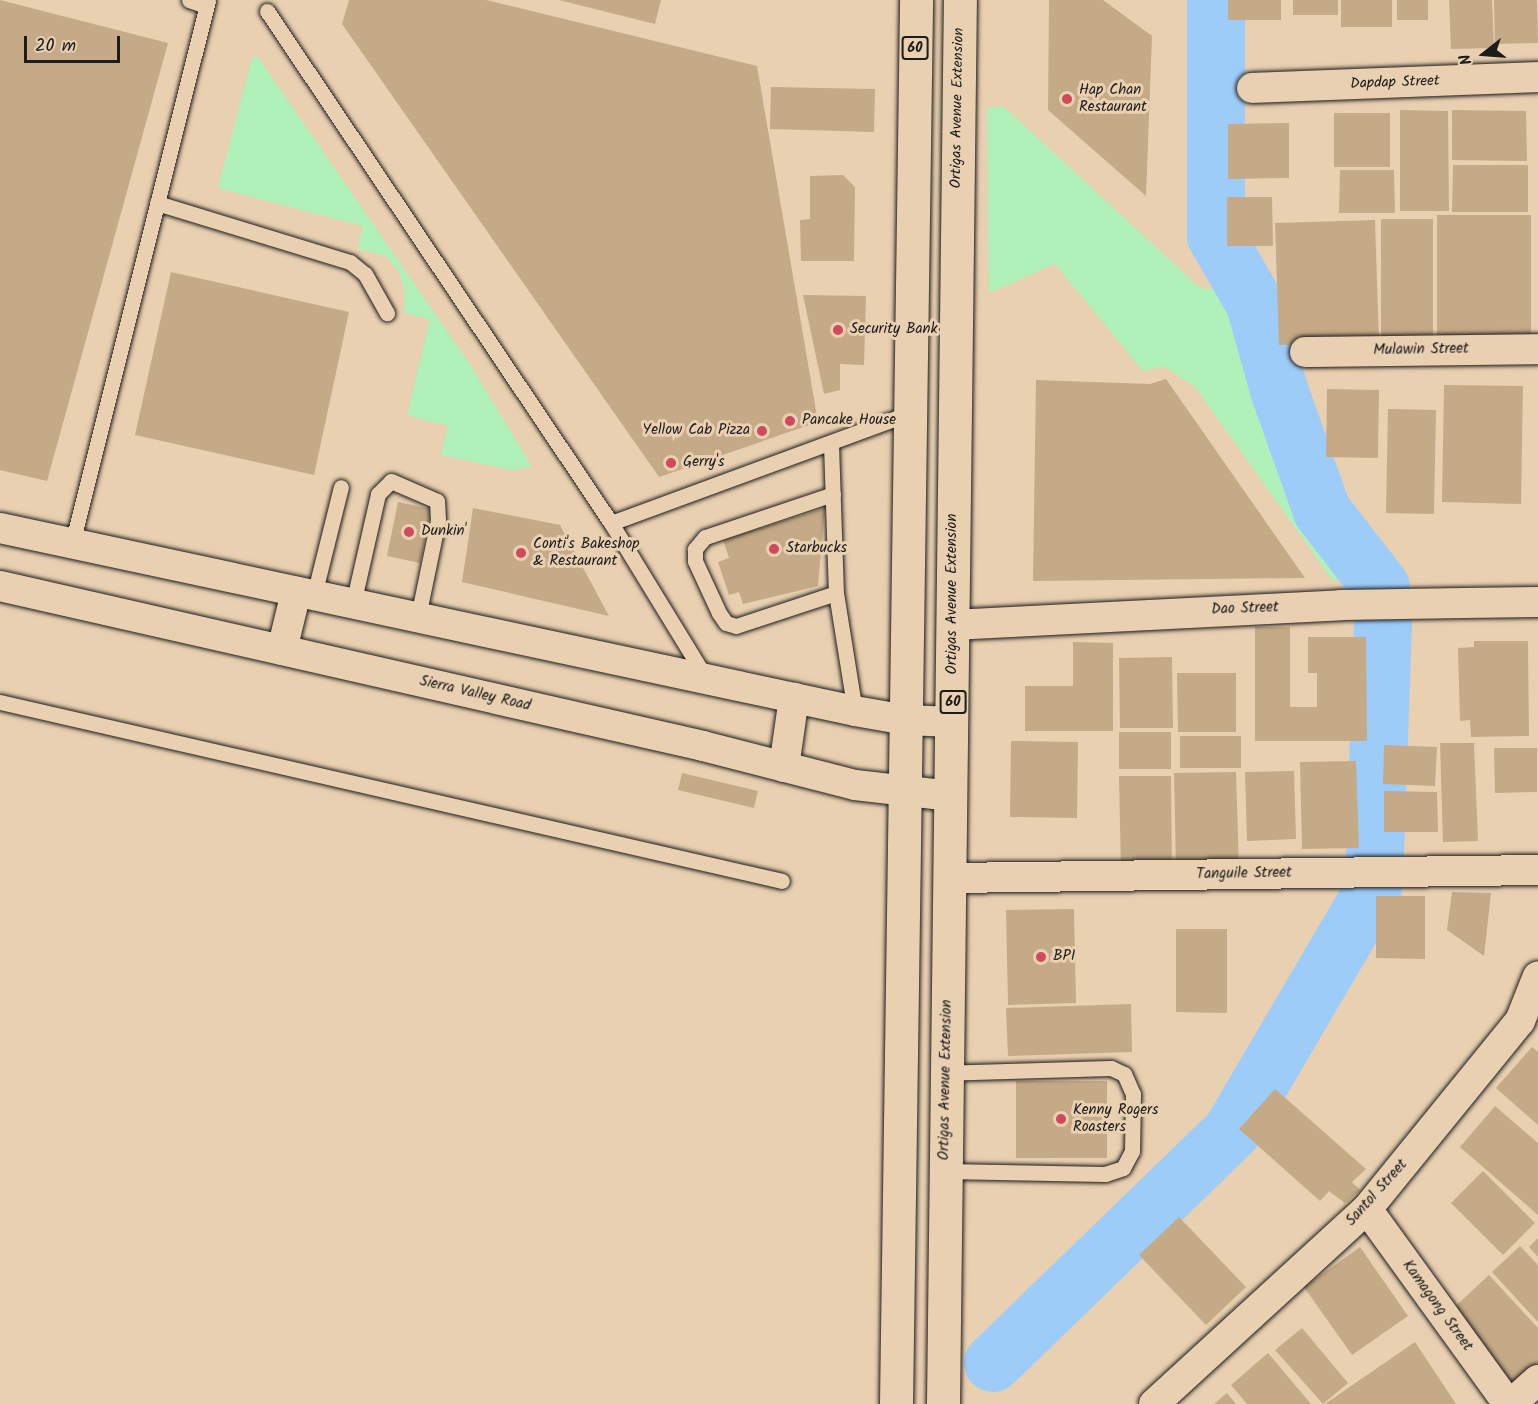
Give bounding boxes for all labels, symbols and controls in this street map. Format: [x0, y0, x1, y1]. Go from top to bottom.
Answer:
scale bar [27, 24, 123, 62]
north arrow [1454, 24, 1514, 84]
street label: Ortigas Avenue Extension [948, 27, 968, 189]
text: 20 m [35, 32, 76, 61]
road number: 60 [902, 37, 928, 59]
text: N [1453, 51, 1480, 68]
street label: Dapdap Street [1350, 72, 1440, 94]
place label: Hap Chan Restaurant [1079, 81, 1147, 116]
marker: Hap Chan Restaurant [1060, 92, 1074, 106]
place label: Security Bank [850, 321, 938, 339]
marker: Security Bank [831, 323, 845, 337]
street label: Mulawin Street [1373, 340, 1469, 360]
place label: Pancake House [802, 412, 896, 430]
marker: Pancake House [783, 414, 797, 428]
place label: Yellow Cab Pizza [643, 422, 750, 440]
marker: Yellow Cab Pizza [755, 424, 769, 438]
place label: Gerry's [683, 454, 724, 472]
marker: Gerry's [664, 456, 678, 470]
street label: Ortigas Avenue Extension [944, 514, 962, 674]
place label: Dunkin' [421, 523, 467, 541]
marker: Dunkin' [402, 525, 416, 539]
place label: Conti's Bakeshop & Restaurant [533, 535, 639, 570]
place label: Starbucks [786, 540, 847, 558]
marker: Starbucks [767, 542, 781, 556]
marker: Conti's Bakeshop & Restaurant [514, 546, 528, 560]
street label: Dao Street [1211, 599, 1279, 619]
street label: Sierra Valley Road [418, 672, 532, 716]
road number: 60 [940, 691, 966, 713]
street label: Tanguile Street [1196, 864, 1292, 884]
place label: BPI [1053, 948, 1075, 966]
marker: BPI [1034, 950, 1048, 964]
street label: Ortigas Avenue Extension [936, 999, 956, 1161]
place label: Kenny Rogers Roasters [1073, 1101, 1158, 1136]
marker: Kenny Rogers Roasters [1054, 1112, 1068, 1126]
street label: Santol Street [1342, 1156, 1412, 1230]
street label: Kamagong Street [1398, 1257, 1476, 1355]

